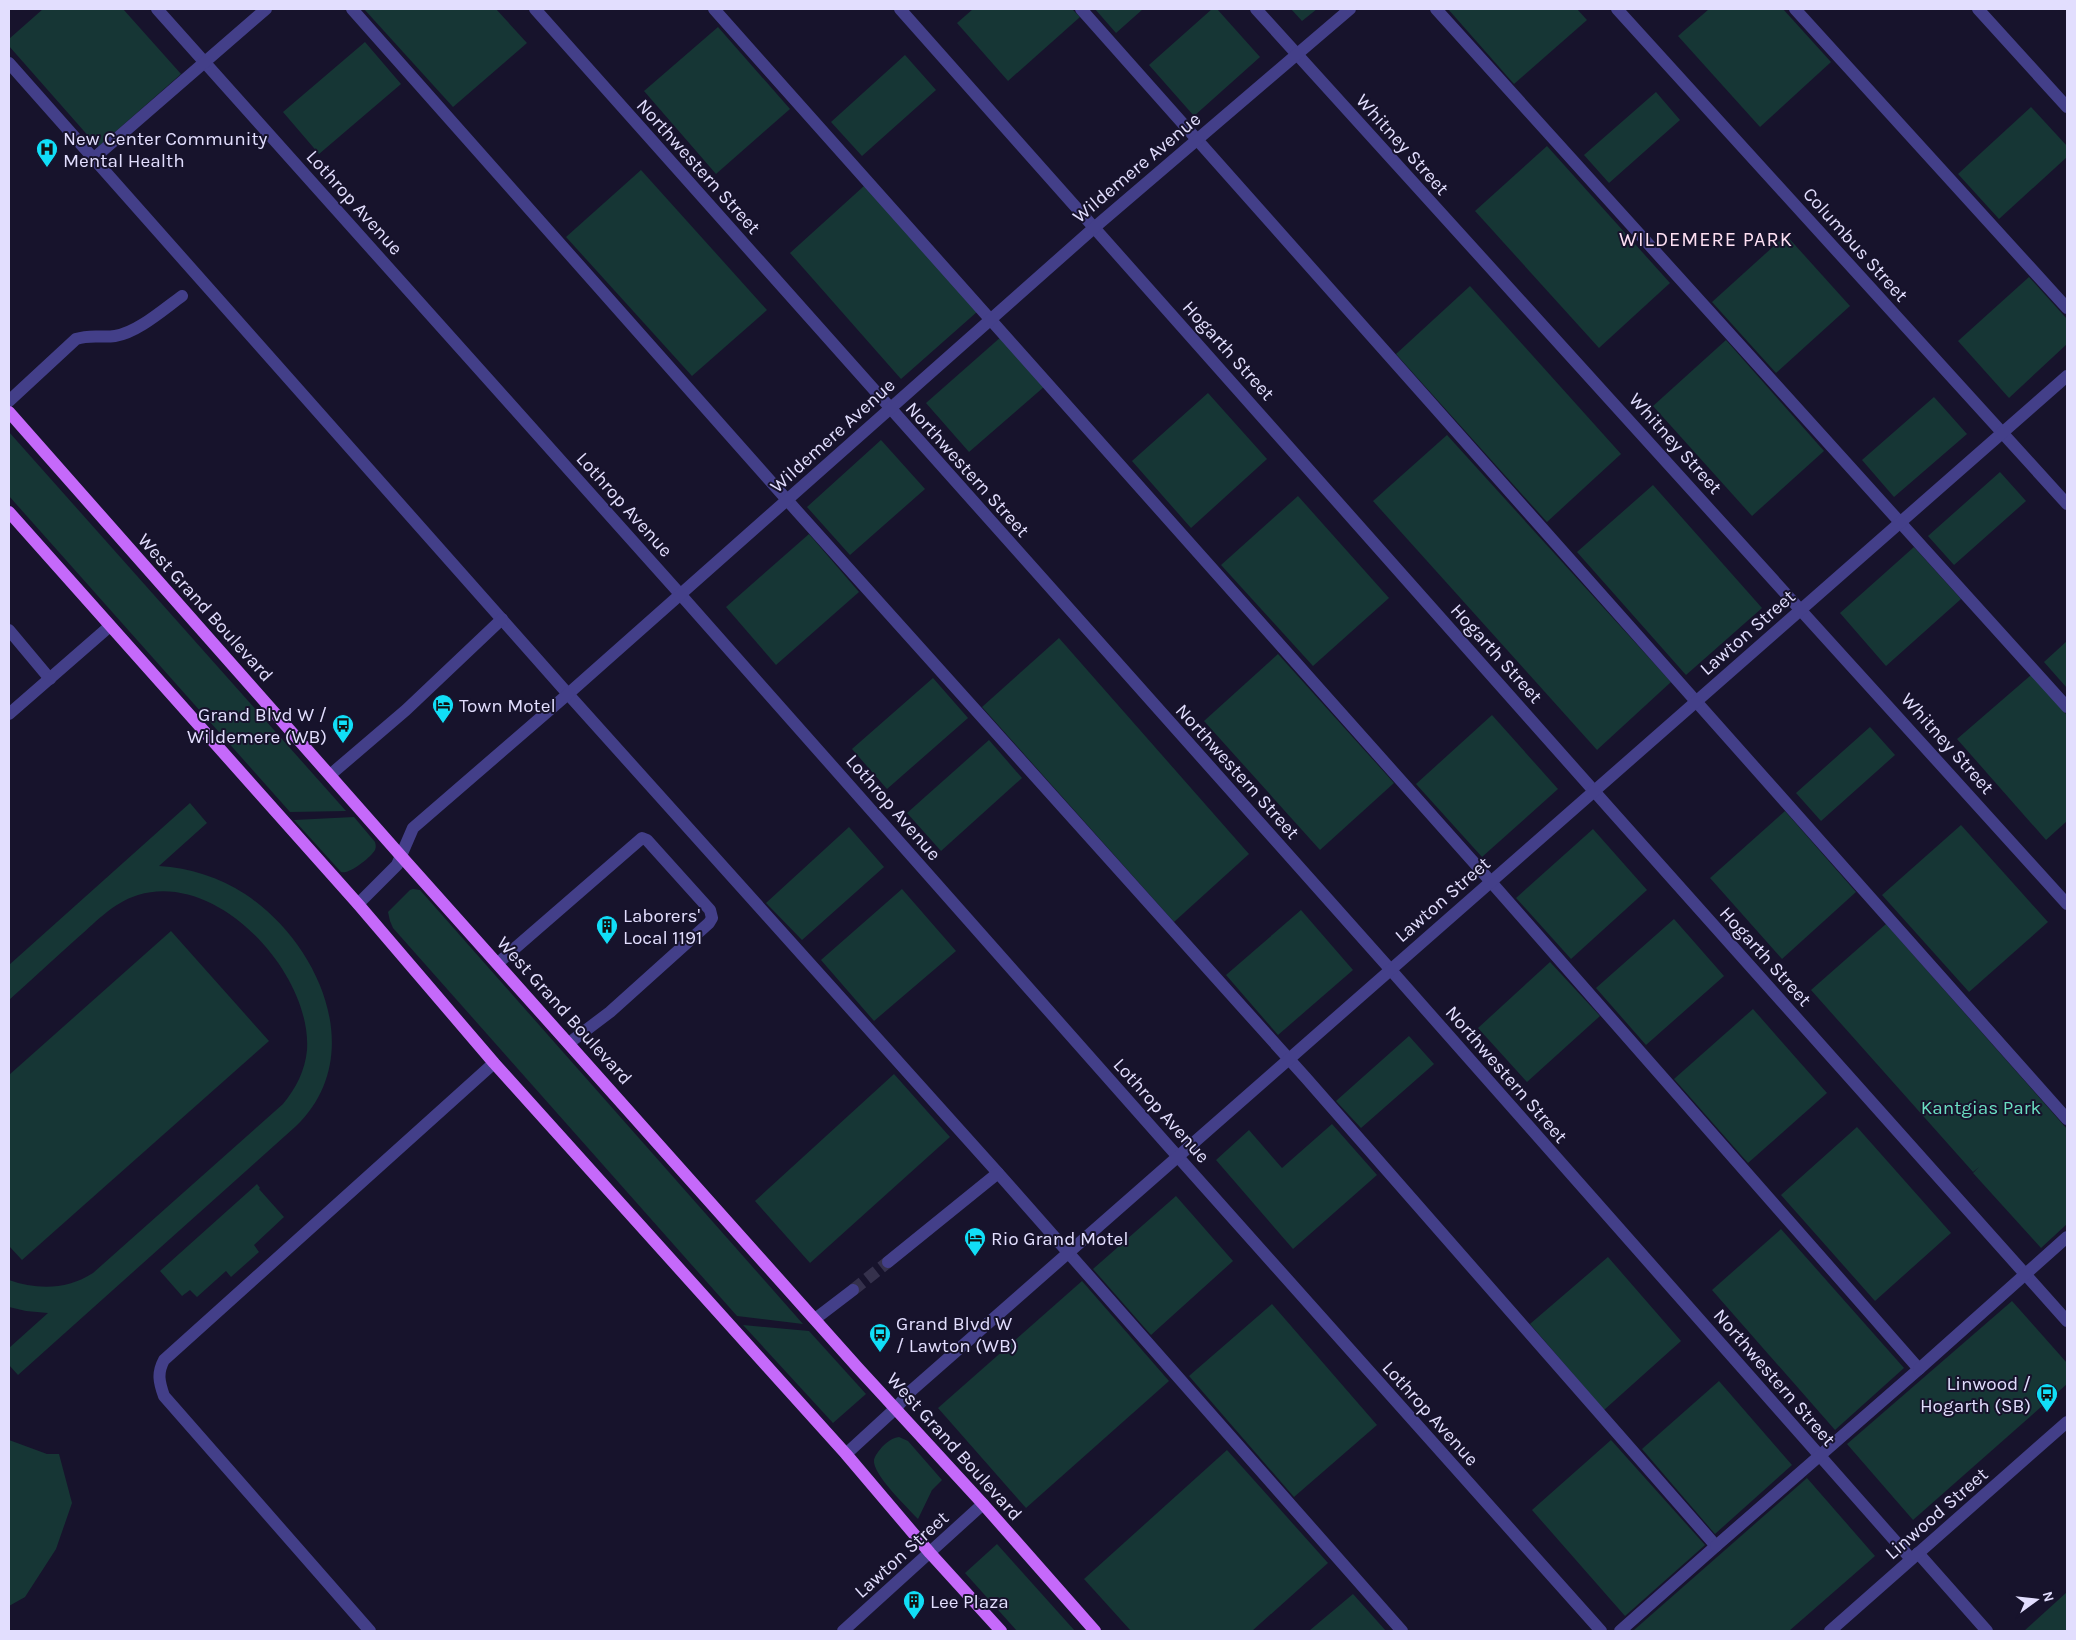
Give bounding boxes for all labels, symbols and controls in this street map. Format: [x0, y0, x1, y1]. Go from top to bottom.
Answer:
street label: Whitney Street [1351, 90, 1453, 200]
street label: Northwestern Street [632, 95, 765, 239]
street label: Wildemere Avenue [1068, 108, 1205, 228]
place label: New Center Community Mental Health [63, 128, 268, 172]
hospital icon: New Center Community Mental Health [35, 137, 59, 168]
street label: Lothrop Avenue [301, 146, 407, 260]
street label: Columbus Street [1798, 183, 1912, 306]
district label: WILDEMERE PARK [1619, 228, 1793, 251]
street label: Hogarth Street [1178, 296, 1279, 405]
street label: Wildemere Avenue [766, 374, 900, 498]
street label: Whitney Street [1624, 389, 1726, 499]
street label: Northwestern Street [901, 398, 1034, 542]
street label: Lothrop Avenue [571, 448, 677, 562]
street label: West Grand Boulevard [133, 529, 277, 686]
street label: Lawton Street [1696, 585, 1800, 680]
street label: Hogarth Street [1446, 599, 1547, 708]
street label: Whitney Street [1896, 689, 1998, 799]
hotel icon: Town Motel [431, 693, 455, 724]
place label: Town Motel [459, 695, 556, 717]
street label: Northwestern Street [1171, 700, 1304, 844]
place label: Grand Blvd W / Wildemere (WB) [187, 704, 327, 748]
bus stop icon: Grand Blvd W / Wildemere (WB) [331, 713, 355, 744]
street label: Lothrop Avenue [841, 750, 945, 865]
street label: Lawton Street [1391, 852, 1495, 947]
street label: Hogarth Street [1715, 902, 1816, 1011]
place label: Laborers' Local 1191 [623, 905, 702, 949]
building icon: Laborers' Local 1191 [595, 914, 619, 945]
street label: West Grand Boulevard [492, 932, 636, 1089]
street label: Northwestern Street [1441, 1002, 1572, 1148]
street label: Lothrop Avenue [1108, 1054, 1214, 1168]
park label: Kantgias Park [1921, 1097, 2042, 1119]
hotel icon: Rio Grand Motel [963, 1226, 987, 1257]
place label: Rio Grand Motel [991, 1228, 1129, 1250]
street label: Northwestern Street [1709, 1305, 1840, 1451]
place label: Grand Blvd W / Lawton (WB) [896, 1313, 1018, 1357]
bus stop icon: Grand Blvd W / Lawton (WB) [868, 1322, 892, 1353]
street label: Lothrop Avenue [1377, 1357, 1483, 1471]
street label: West Grand Boulevard [882, 1368, 1026, 1525]
place label: Linwood / Hogarth (SB) [1920, 1373, 2031, 1417]
bus stop icon: Linwood / Hogarth (SB) [2035, 1382, 2059, 1413]
street label: Linwood Street [1881, 1463, 1992, 1564]
street label: Lawton Street [850, 1507, 953, 1603]
north arrow [2011, 1575, 2061, 1625]
building icon: Lee Plaza [902, 1589, 926, 1620]
text: N [2039, 1590, 2058, 1604]
place label: Lee Plaza [930, 1591, 1009, 1613]

